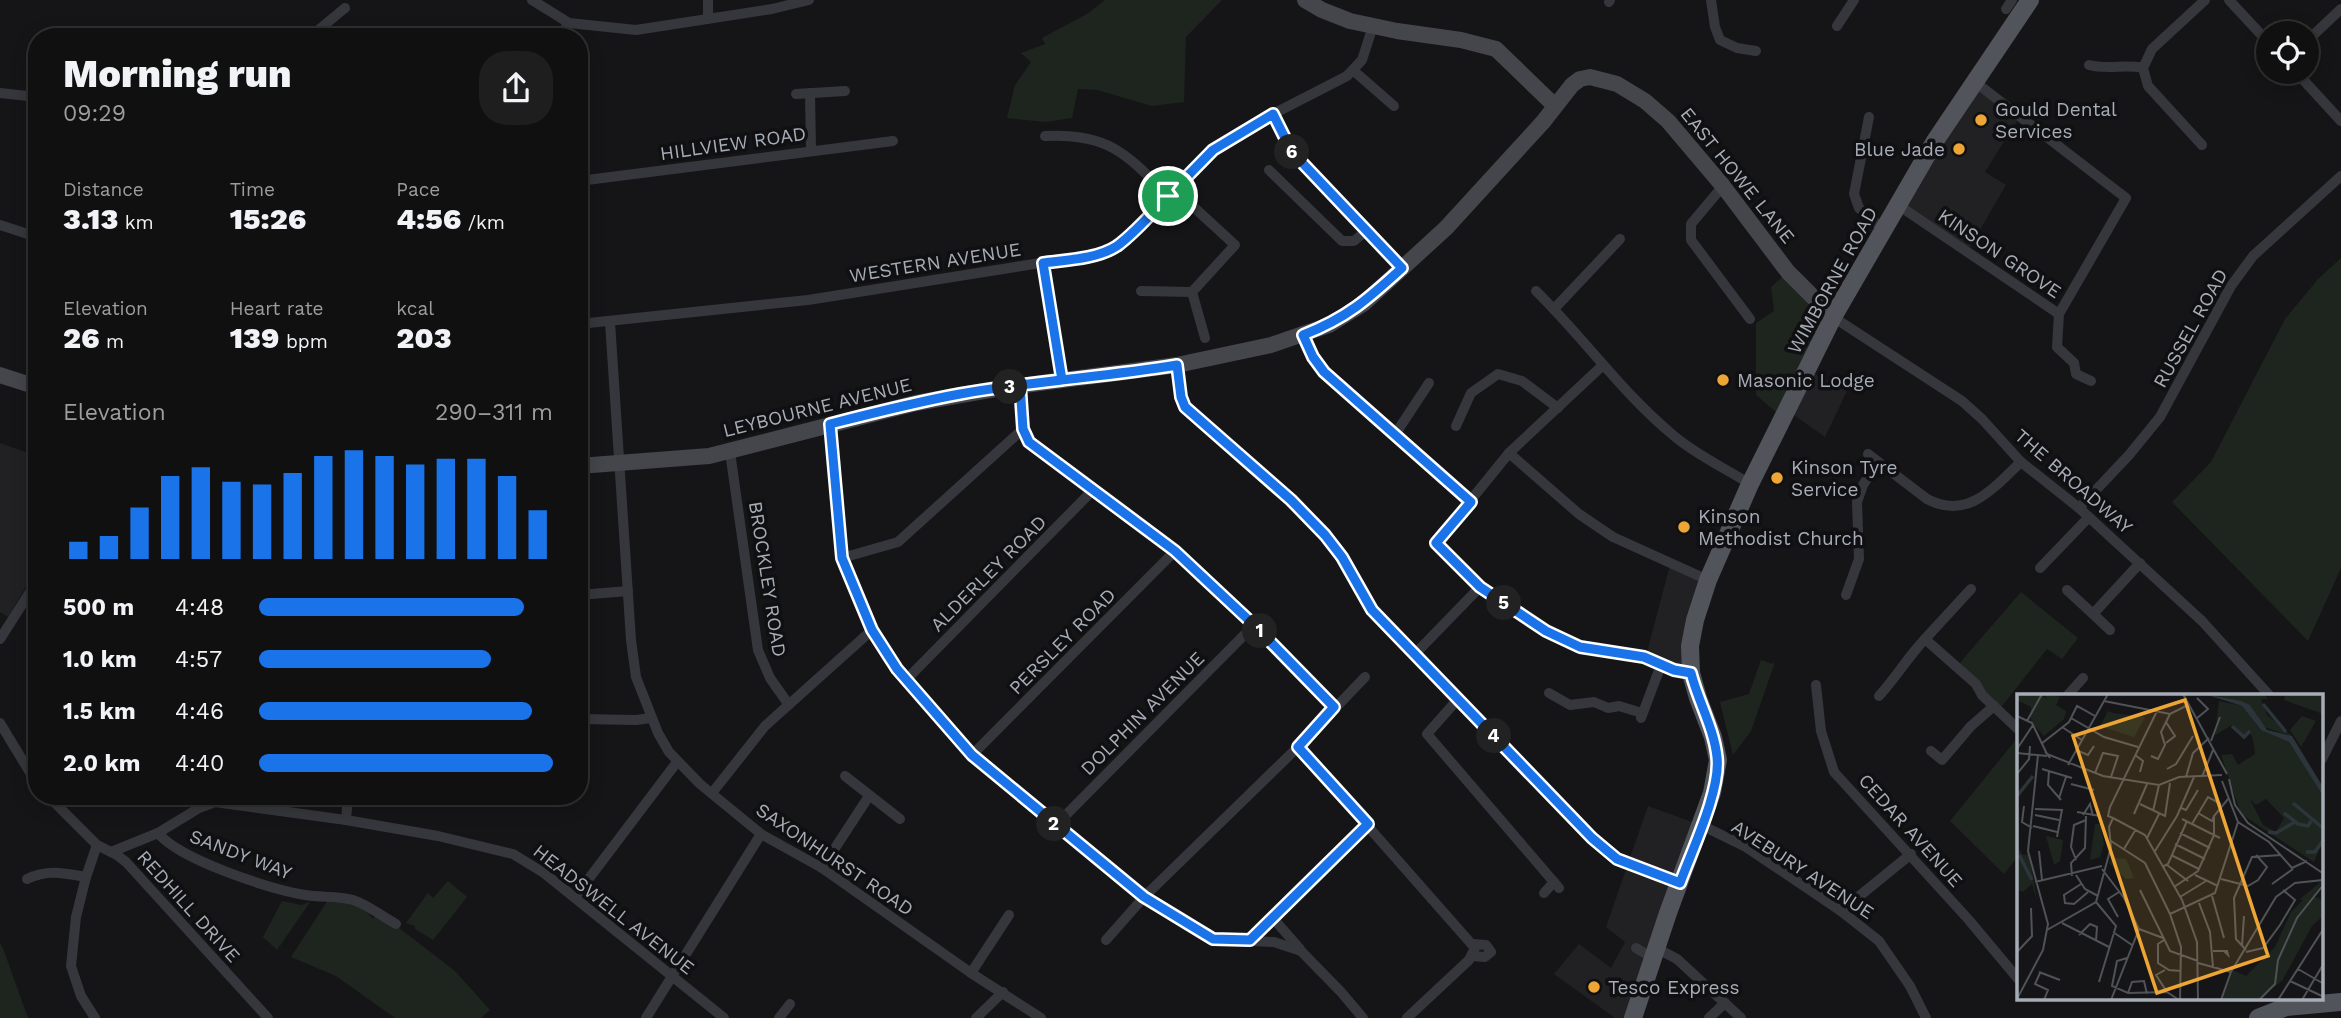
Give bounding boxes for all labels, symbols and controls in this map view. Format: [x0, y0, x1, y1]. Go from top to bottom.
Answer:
map controls [2256, 21, 2319, 84]
button: locate [2256, 21, 2319, 84]
button: share [479, 51, 553, 125]
text: Morning run [63, 52, 292, 96]
place label: Gould Dental Services [1995, 98, 2117, 143]
text: 09:29 [63, 100, 126, 127]
street label: EAST HOWE LANE [1676, 103, 1800, 248]
marker: Gould Dental Services [1973, 112, 1989, 128]
street label: HILLVIEW ROAD [659, 122, 808, 165]
pin: 6 [1274, 134, 1310, 170]
place label: Blue Jade [1854, 138, 1945, 161]
text: 6 [1286, 140, 1297, 163]
marker: Blue Jade [1951, 141, 1967, 157]
pin [1138, 166, 1198, 226]
icon: arrive [1149, 177, 1187, 215]
text: Distance [63, 178, 144, 201]
text: Time [230, 178, 275, 201]
text: Pace [396, 178, 440, 201]
text: 3.13 [63, 201, 118, 236]
text: 15:26 [230, 201, 306, 236]
text: 4:56 [396, 201, 461, 236]
street label: WIMBORNE ROAD [1783, 203, 1882, 358]
street label: KINSON GROVE [1934, 204, 2066, 303]
text: km [118, 211, 154, 234]
text: /km [461, 211, 505, 234]
street label: WESTERN AVENUE [848, 238, 1022, 287]
street label: RUSSEL ROAD [2148, 265, 2233, 392]
text: Elevation [63, 297, 148, 320]
text: Heart rate [230, 297, 324, 320]
text: kcal [396, 297, 434, 320]
text: 26 [63, 320, 100, 355]
text: 139 [230, 320, 279, 355]
text: 203 [396, 320, 452, 355]
text: m [100, 330, 124, 353]
text: bpm [279, 330, 328, 353]
place label: Masonic Lodge [1737, 369, 1875, 392]
pin: 3 [992, 370, 1028, 404]
marker: Masonic Lodge [1715, 372, 1731, 388]
street label: LEYBOURNE AVENUE [720, 373, 914, 442]
text: 3 [1004, 375, 1015, 398]
text: Elevation [63, 399, 166, 426]
text: 290–311 m [435, 399, 553, 426]
street label: THE BROADWAY [2010, 424, 2137, 539]
place label: Kinson Tyre Service [1791, 456, 1898, 501]
marker: Kinson Tyre Service [1769, 470, 1785, 486]
street label: BROCKLEY ROAD [744, 500, 791, 659]
place label: Kinson Methodist Church [1698, 505, 1864, 550]
street label: ALDERLEY ROAD [925, 510, 1051, 636]
marker: Kinson Methodist Church [1676, 519, 1692, 535]
street label: PERSLEY ROAD [1004, 583, 1120, 699]
pin: 5 [1486, 586, 1522, 620]
text: 5 [1498, 591, 1509, 614]
text: 500 m [63, 594, 134, 621]
text: 4:48 [175, 594, 224, 621]
pin: 1 [1242, 614, 1278, 648]
text: 1 [1255, 619, 1264, 642]
text: 1.0 km [63, 646, 137, 673]
text: 4:57 [175, 646, 222, 673]
street label: DOLPHIN AVENUE [1076, 647, 1209, 780]
inset map [2017, 694, 2324, 1000]
text: 1.5 km [63, 698, 136, 725]
text: 4:46 [175, 698, 224, 725]
pin: 4 [1476, 718, 1512, 754]
text: 4 [1487, 724, 1500, 747]
text: 2.0 km [63, 750, 141, 777]
text: 4:40 [175, 750, 224, 777]
street label: CEDAR AVENUE [1854, 769, 1968, 892]
street label: SAXONHURST ROAD [752, 798, 918, 921]
pin: 2 [1036, 806, 1072, 842]
text: 2 [1048, 812, 1059, 835]
street label: AVEBURY AVENUE [1727, 815, 1878, 924]
street label: SANDY WAY [186, 824, 295, 885]
street label: HEADSWELL AVENUE [529, 839, 699, 979]
street label: REDHILL DRIVE [132, 845, 245, 967]
place label: Tesco Express [1608, 976, 1739, 999]
marker: Tesco Express [1586, 979, 1602, 995]

